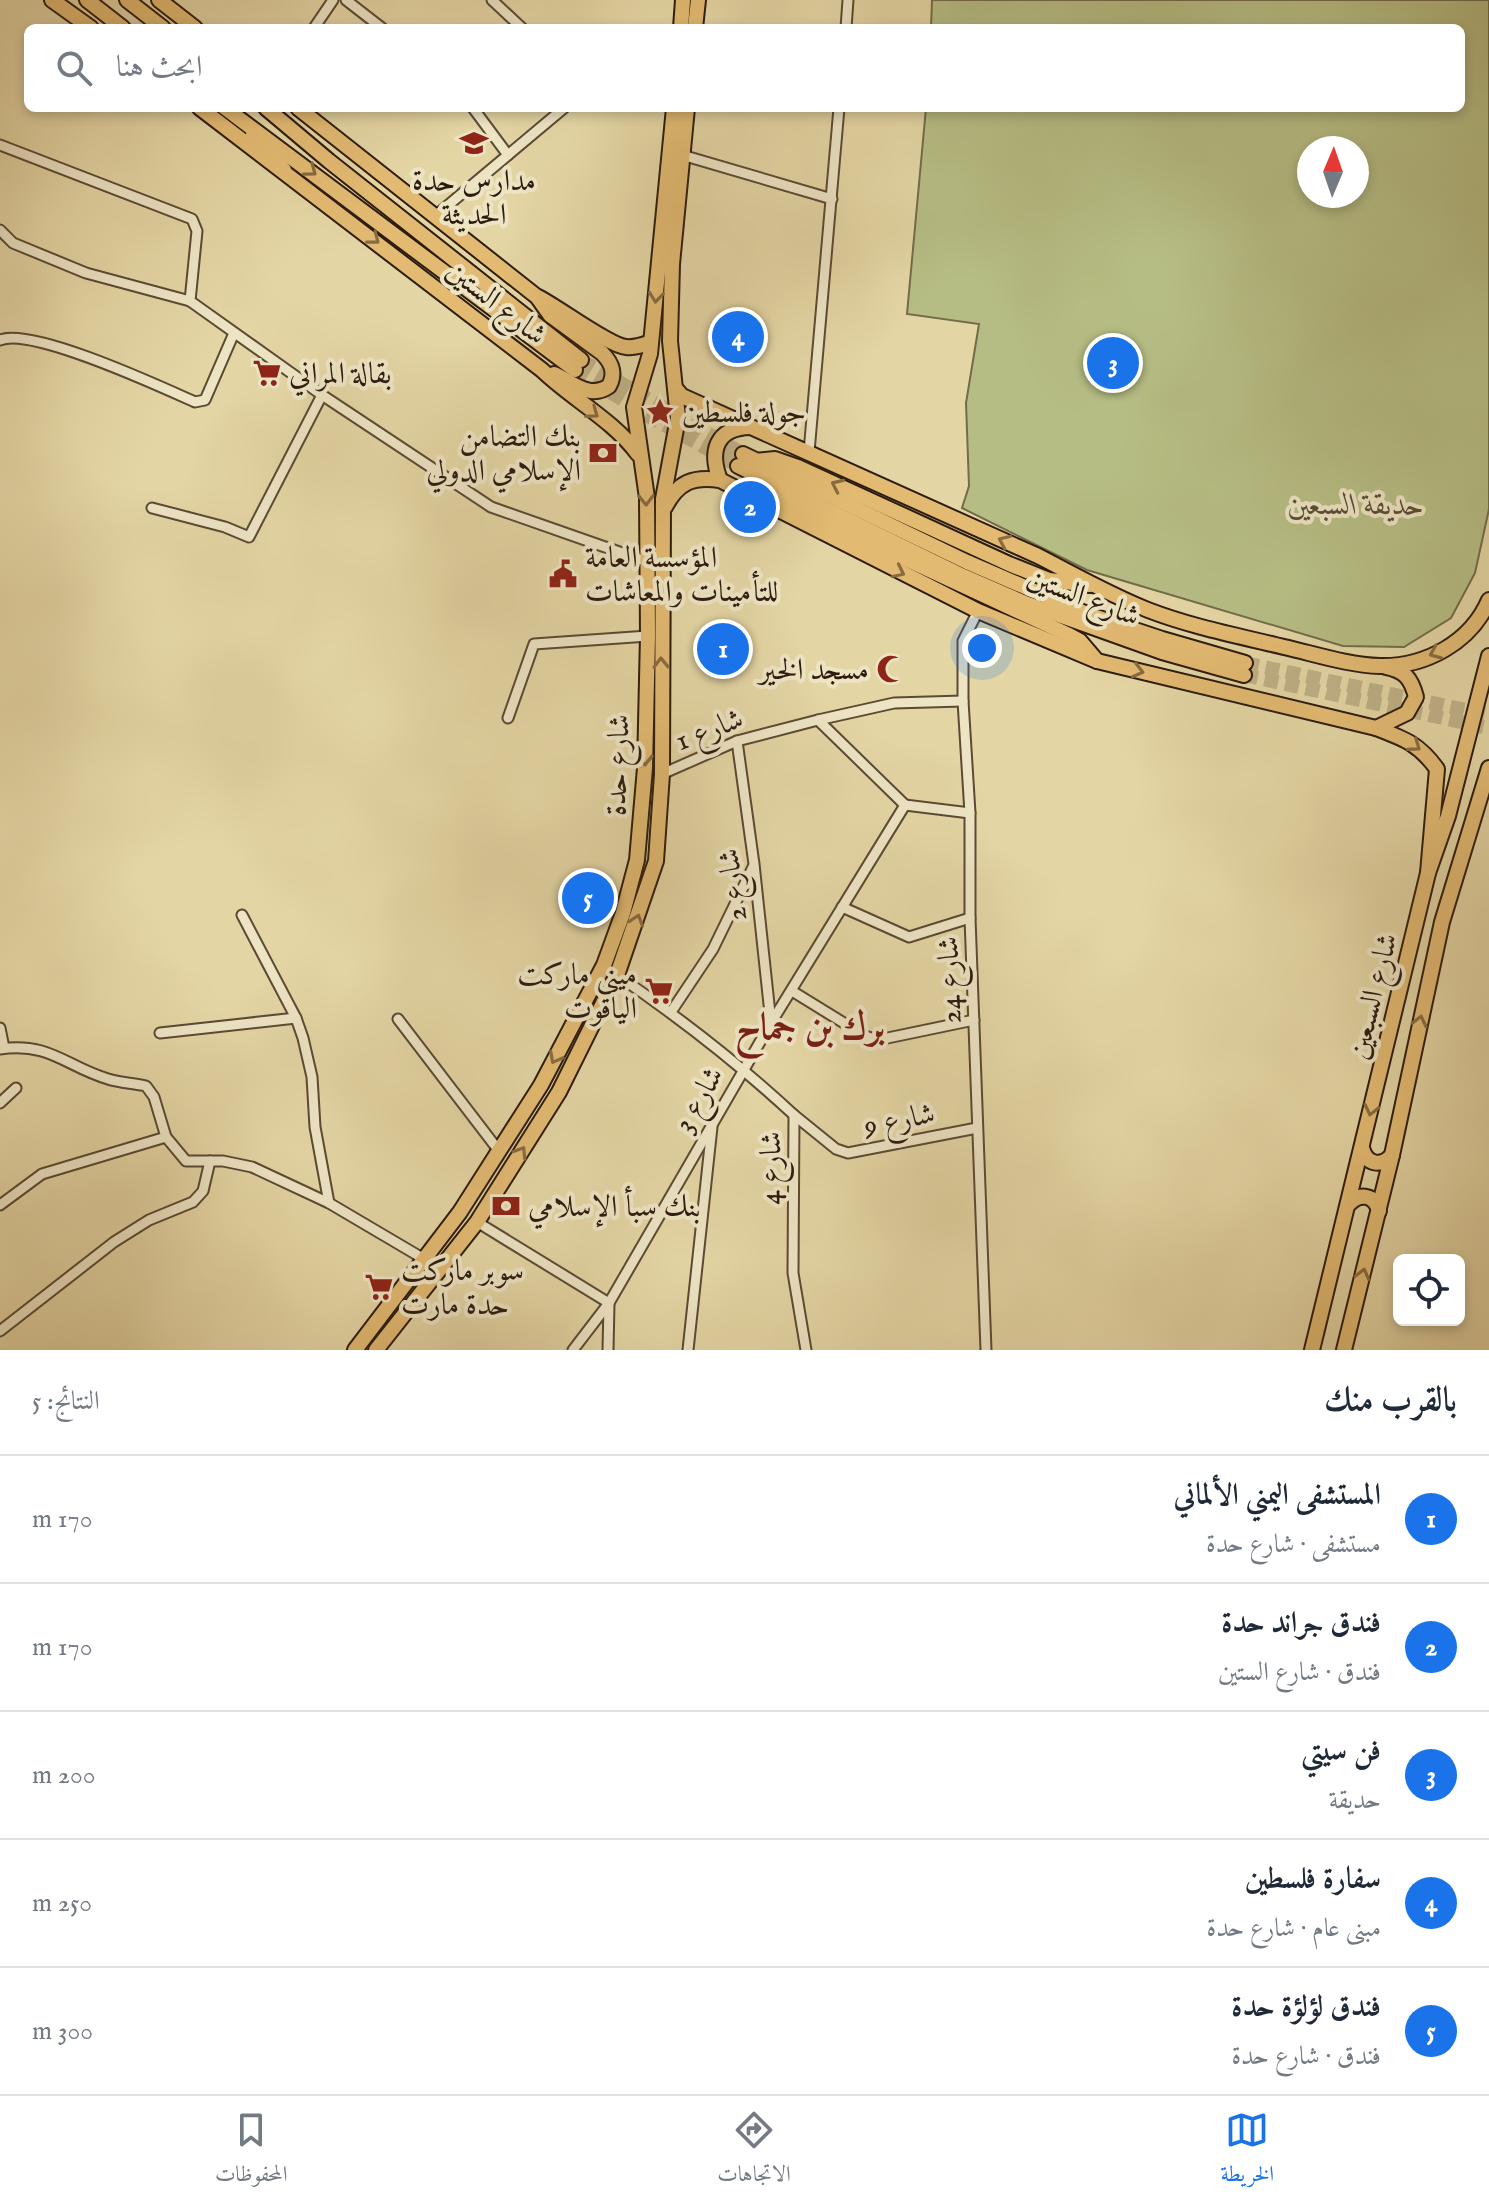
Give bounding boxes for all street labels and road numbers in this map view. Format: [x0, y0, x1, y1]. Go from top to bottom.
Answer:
street label: شارع الستين [435, 252, 554, 358]
street label: شارع الستين [1020, 559, 1145, 640]
street label: شارع 1 [670, 701, 751, 765]
street label: شارع حدة [598, 713, 644, 817]
street label: شارع 2 [711, 846, 761, 923]
street label: شارع السبعين [1340, 930, 1412, 1064]
street label: شارع 24 [930, 935, 976, 1024]
street label: شارع 3 [666, 1060, 737, 1142]
street label: شارع 9 [860, 1095, 939, 1151]
street label: شارع 4 [752, 1131, 796, 1205]

